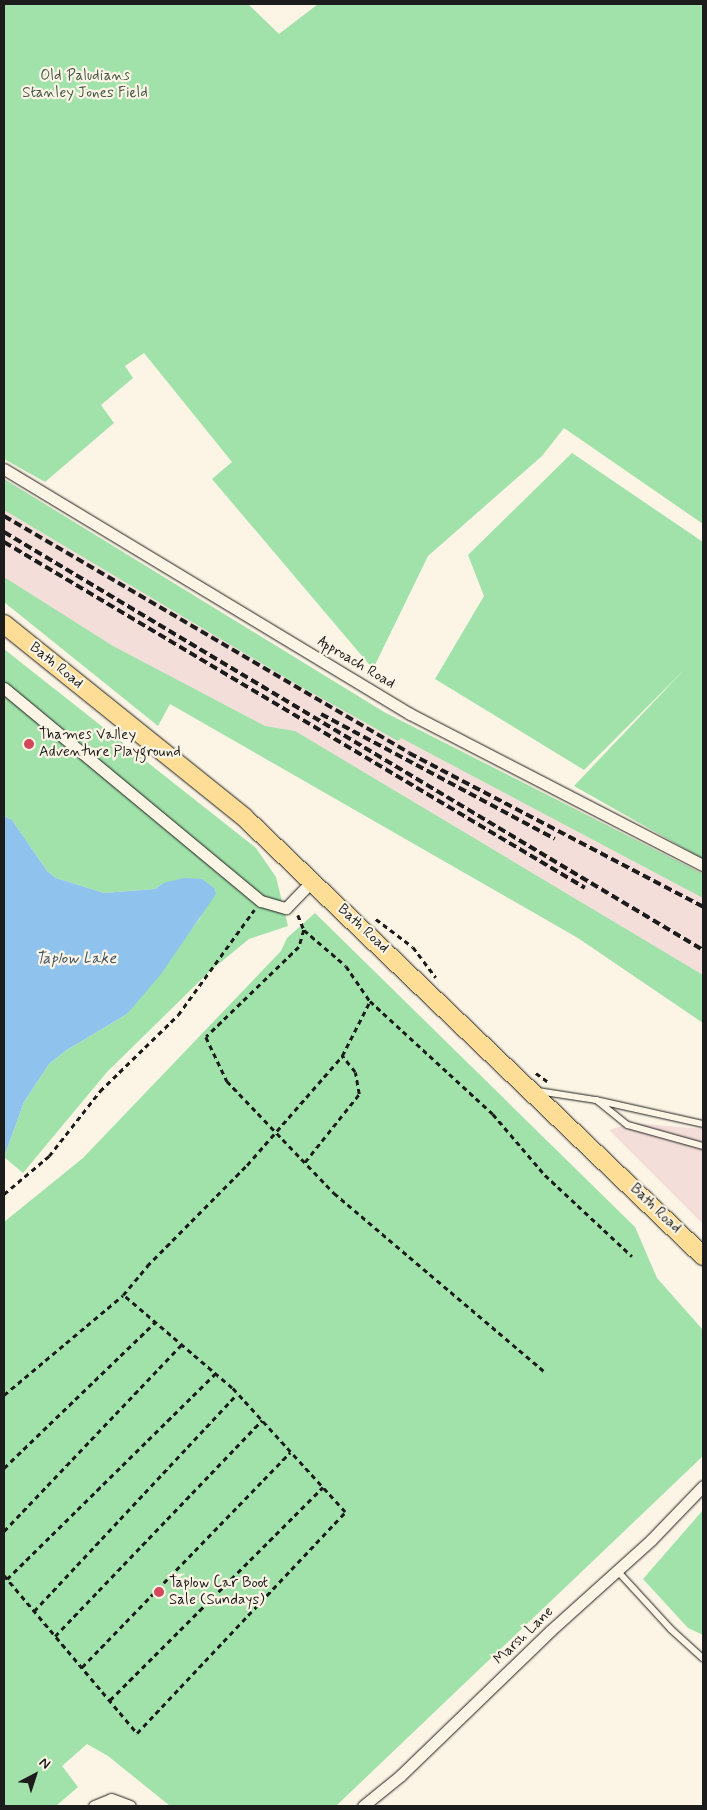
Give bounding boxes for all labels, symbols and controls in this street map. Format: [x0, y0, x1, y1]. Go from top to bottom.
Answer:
park label: Old Paludians Stanley Jones Field [23, 67, 147, 102]
street label: Approach Road [314, 633, 398, 693]
street label: Bath Road [25, 639, 87, 693]
place label: Thames Valley Adventure Playground [39, 726, 181, 761]
marker: Thames Valley Adventure Playground [23, 738, 35, 750]
street label: Bath Road [333, 901, 393, 957]
water label: Taplow Lake [35, 949, 117, 969]
street label: Bath Road [626, 1180, 684, 1238]
place label: Taplow Car Boot Sale (Sundays) [169, 1574, 268, 1609]
marker: Taplow Car Boot Sale (Sundays) [153, 1586, 165, 1598]
street label: Marsh Lane [490, 1603, 558, 1669]
north arrow [10, 1750, 60, 1800]
text: N [35, 1754, 54, 1773]

